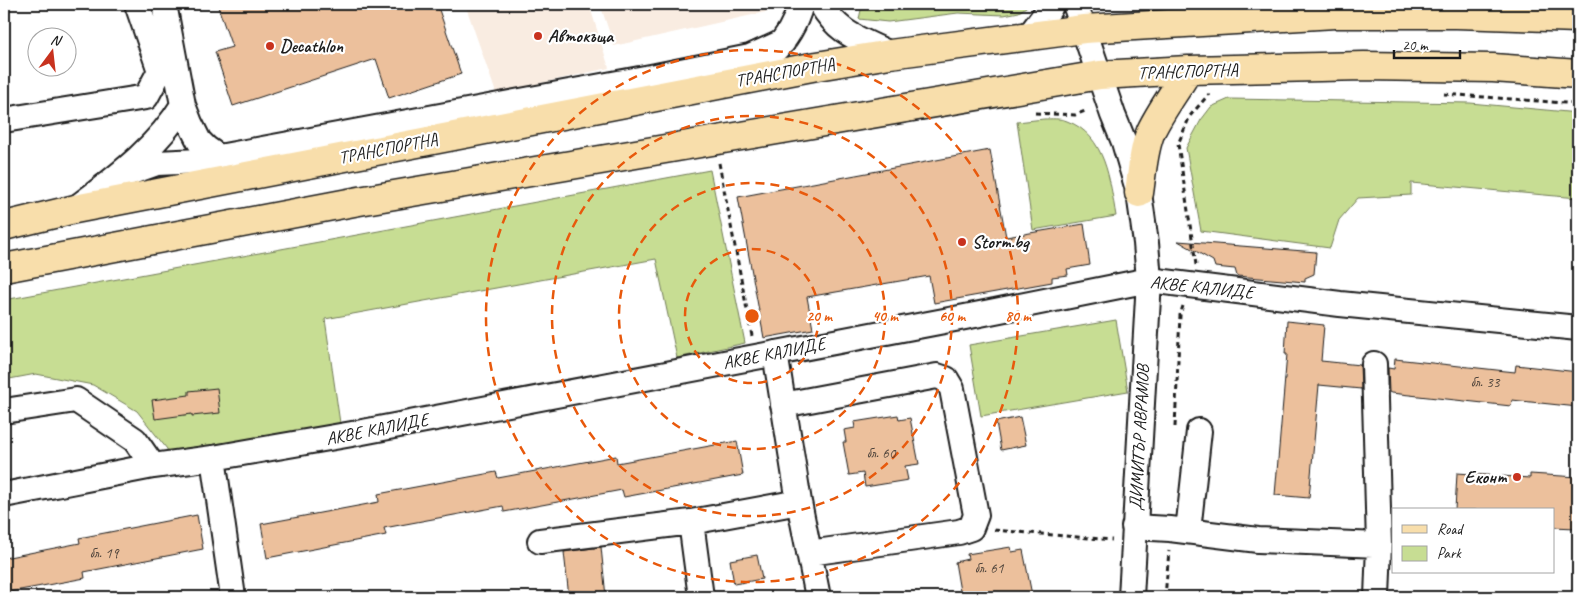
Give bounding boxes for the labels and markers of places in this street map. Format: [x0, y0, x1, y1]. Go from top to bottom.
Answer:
place label: Автокъща [548, 25, 615, 47]
marker: Автокъща [532, 30, 544, 42]
place label: Decathlon [280, 35, 344, 57]
marker: Decathlon [264, 40, 276, 52]
place label: Storm.bg [972, 231, 1031, 253]
marker: Storm.bg [956, 236, 968, 248]
centre of rings [743, 307, 761, 325]
place label: Еконт [1465, 466, 1508, 488]
marker: Еконт [1511, 471, 1523, 483]

